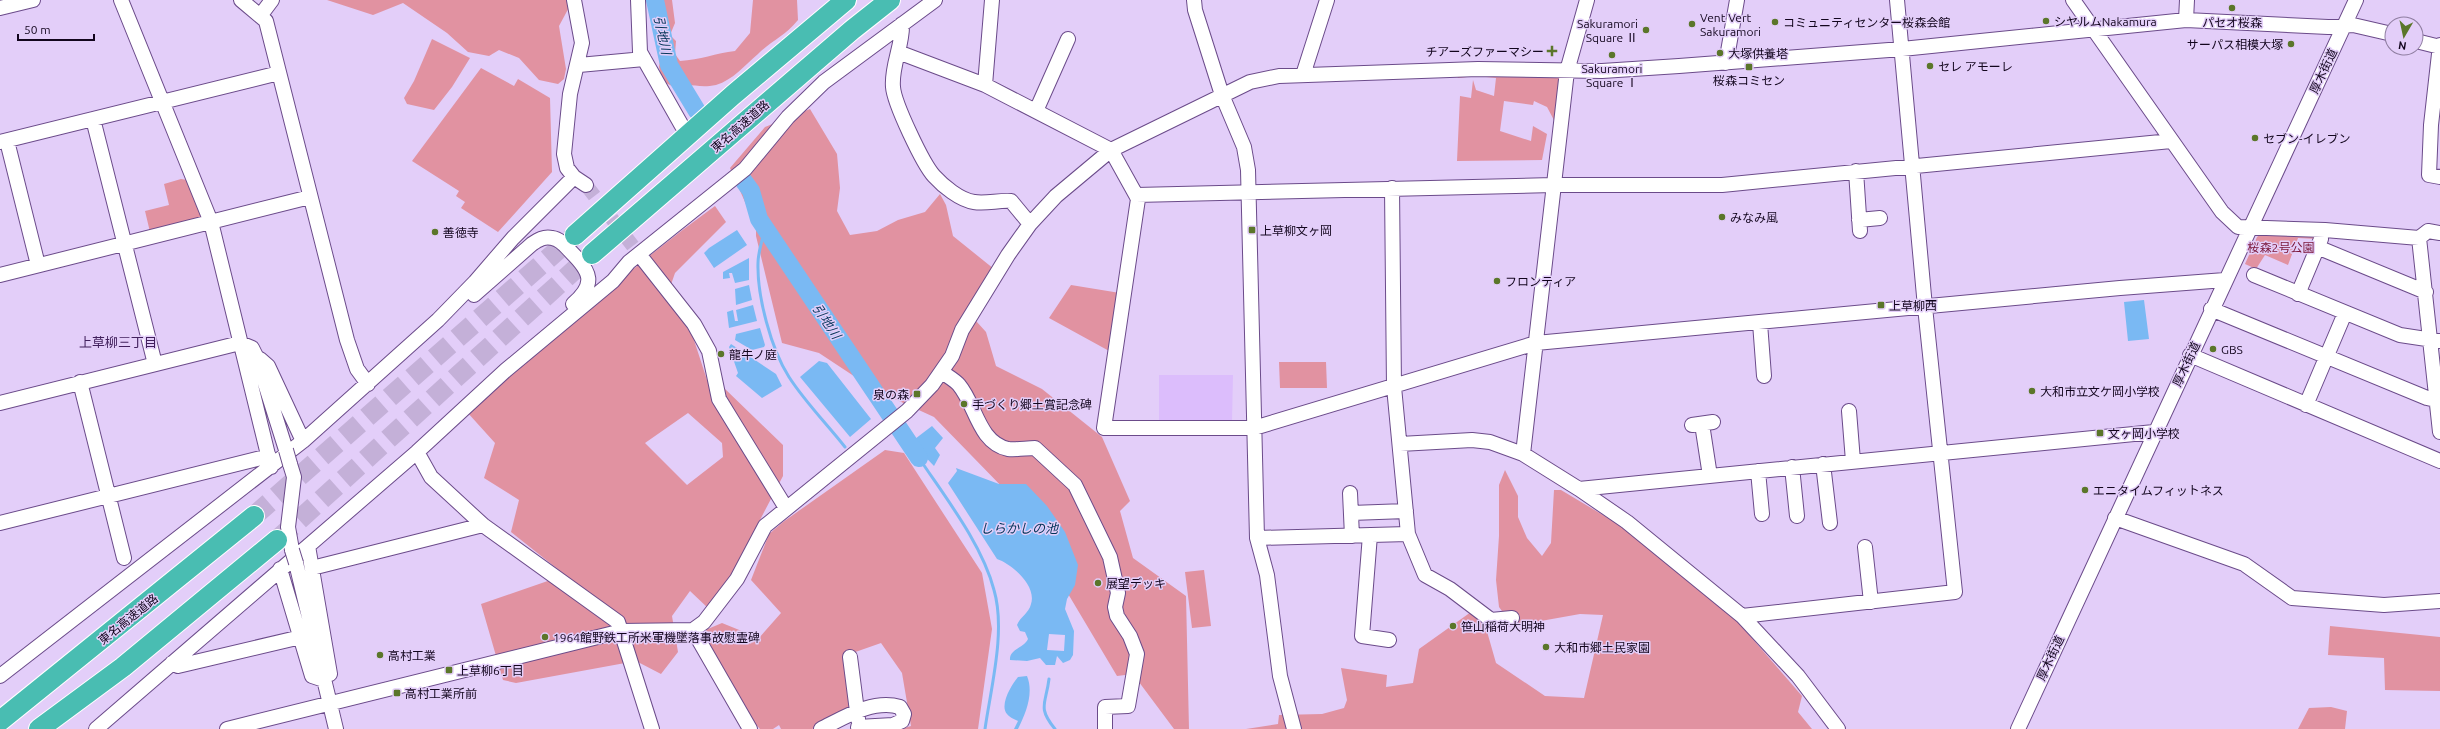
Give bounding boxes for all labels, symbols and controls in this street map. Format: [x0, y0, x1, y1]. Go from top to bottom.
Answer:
marker: パセオ桜森 [2227, 3, 2237, 13]
place label: Vent Vert Sakuramori [1700, 11, 1761, 38]
water label: 引地川 [652, 14, 674, 57]
place label: シヤルムNakamura [2054, 15, 2157, 28]
scale bar [18, 16, 94, 42]
place label: コミュニティセンター桜森会館 [1783, 16, 1950, 29]
marker: シヤルムNakamura [2041, 16, 2051, 26]
place label: パセオ桜森 [2202, 16, 2262, 29]
north arrow [2384, 16, 2424, 56]
place label: Sakuramori Square Ⅱ [1577, 17, 1638, 44]
marker: コミュニティセンター桜森会館 [1770, 17, 1780, 27]
marker: Vent Vert Sakuramori [1687, 19, 1697, 29]
text: 50 m [24, 23, 51, 36]
marker: Sakuramori Square Ⅱ [1641, 25, 1651, 35]
place label: サーパス相模大塚 [2187, 38, 2283, 51]
marker: サーパス相模大塚 [2286, 39, 2296, 49]
text: N [2397, 39, 2407, 52]
place label: チアーズファーマシー [1425, 45, 1544, 58]
marker: チアーズファーマシー [1547, 46, 1557, 56]
street label: 厚木街道 [2307, 46, 2339, 96]
place label: 大塚供養塔 [1728, 47, 1788, 60]
marker: 大塚供養塔 [1715, 48, 1725, 58]
marker: Sakuramori Square Ⅰ [1607, 50, 1617, 60]
place label: セレ アモーレ [1938, 60, 2013, 73]
marker: セレ アモーレ [1925, 61, 1935, 71]
place label: Sakuramori Square Ⅰ [1582, 62, 1643, 89]
marker: 桜森コミセン [1744, 62, 1754, 72]
place label: 桜森コミセン [1713, 74, 1785, 87]
street label: 東名高速道路 [709, 97, 771, 155]
place label: セブン-イレブン [2263, 132, 2350, 145]
marker: セブン-イレブン [2250, 133, 2260, 143]
place label: みなみ風 [1730, 211, 1778, 224]
marker: みなみ風 [1717, 212, 1727, 222]
place label: 上草柳文ヶ岡 [1260, 224, 1332, 237]
marker: 上草柳文ヶ岡 [1247, 225, 1257, 235]
place label: 善徳寺 [443, 226, 479, 239]
marker: 善徳寺 [430, 227, 440, 237]
park label: 桜森2号公園 [2248, 241, 2314, 254]
place label: フロンティア [1505, 275, 1576, 288]
marker: フロンティア [1492, 276, 1502, 286]
place label: 上草柳西 [1889, 299, 1937, 312]
marker: 上草柳西 [1876, 300, 1886, 310]
water label: 引地川 [810, 301, 845, 343]
district label: 上草柳三丁目 [79, 335, 157, 349]
street label: 厚木街道 [2170, 339, 2202, 389]
place label: GBS [2221, 343, 2243, 356]
marker: GBS [2208, 344, 2218, 354]
place label: 龍牛ノ庭 [729, 348, 777, 361]
marker: 龍牛ノ庭 [716, 349, 726, 359]
place label: 大和市立文ケ岡小学校 [2040, 385, 2160, 398]
marker: 大和市立文ケ岡小学校 [2027, 386, 2037, 396]
place label: 泉の森 [873, 388, 909, 401]
marker: 泉の森 [912, 389, 922, 399]
place label: 手づくり郷土賞記念碑 [972, 398, 1092, 411]
marker: 手づくり郷土賞記念碑 [959, 399, 969, 409]
place label: 文ヶ岡小学校 [2108, 427, 2180, 440]
marker: 文ヶ岡小学校 [2095, 428, 2105, 438]
place label: エニタイムフィットネス [2093, 484, 2224, 497]
marker: エニタイムフィットネス [2080, 485, 2090, 495]
water label: しらかしの池 [980, 521, 1060, 535]
place label: 展望デッキ [1106, 577, 1166, 590]
marker: 展望デッキ [1093, 578, 1103, 588]
street label: 東名高速道路 [96, 591, 160, 647]
place label: 笹山稲荷大明神 [1461, 620, 1545, 633]
marker: 笹山稲荷大明神 [1448, 621, 1458, 631]
place label: 1964館野鉄工所米軍機墜落事故慰霊碑 [553, 631, 760, 644]
marker: 1964館野鉄工所米軍機墜落事故慰霊碑 [540, 632, 550, 642]
street label: 厚木街道 [2034, 633, 2066, 683]
place label: 大和市郷土民家園 [1554, 641, 1650, 654]
marker: 大和市郷土民家園 [1541, 642, 1551, 652]
place label: 高村工業 [388, 649, 436, 662]
marker: 高村工業 [375, 650, 385, 660]
place label: 上草柳6丁目 [457, 664, 524, 677]
marker: 上草柳6丁目 [444, 665, 454, 675]
place label: 高村工業所前 [405, 687, 477, 700]
marker: 高村工業所前 [392, 688, 402, 698]

